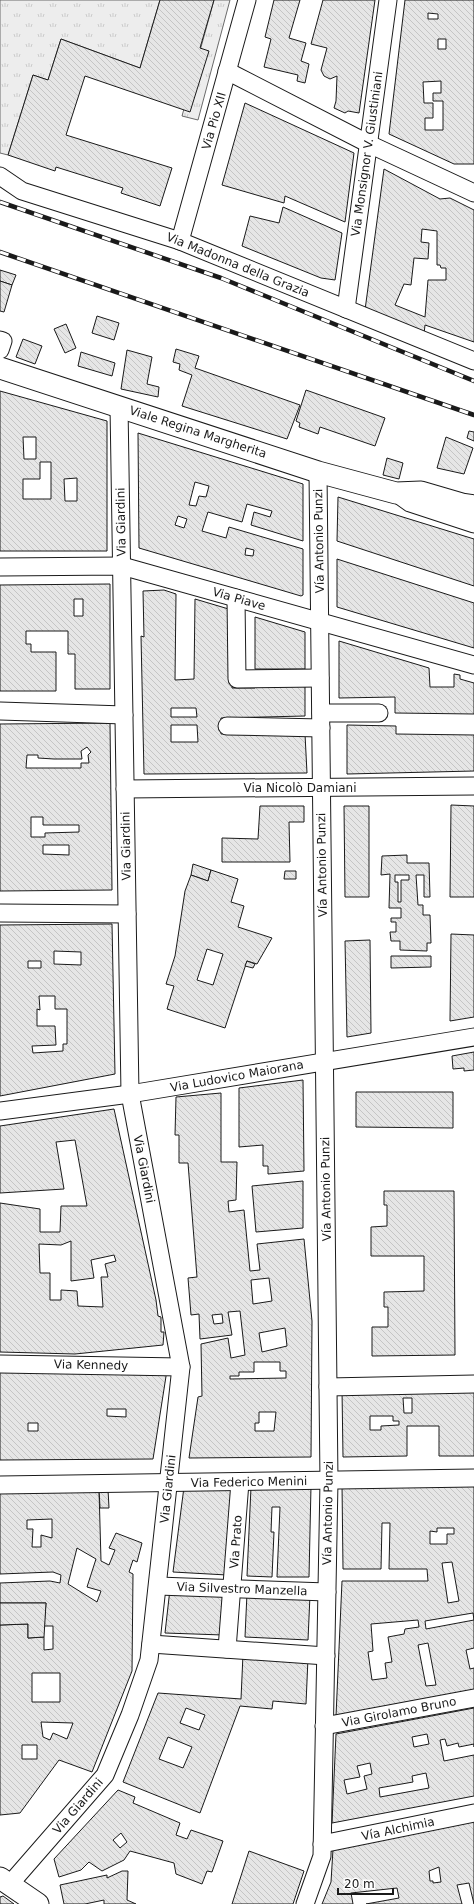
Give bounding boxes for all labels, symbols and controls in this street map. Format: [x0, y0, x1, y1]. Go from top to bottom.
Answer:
street label: Via Monsignor V. Giustiniani [348, 70, 386, 238]
street label: Via Pio XII [199, 91, 229, 151]
street label: Via Madonna della Grazia [164, 230, 312, 300]
street label: Viale Regina Margherita [128, 403, 268, 461]
street label: Via Giardini [113, 487, 129, 557]
street label: Vía Antonio Punzi [311, 489, 327, 593]
street label: Via Piave [211, 585, 267, 613]
street label: Via Nicolò Damiani [243, 781, 357, 795]
street label: Via Giardini [118, 811, 134, 881]
street label: Vía Antonio Punzi [314, 813, 330, 917]
street label: Via Ludovico Maiorana [169, 1057, 305, 1095]
street label: Via Giardini [131, 1134, 157, 1204]
street label: Vía Antonio Punzi [318, 1137, 334, 1241]
street label: Via Kennedy [54, 1357, 128, 1373]
street label: Via Giardini [157, 1454, 179, 1524]
street label: Vía Antonio Punzi [320, 1461, 336, 1565]
street label: Via Federico Menini [191, 1474, 307, 1490]
street label: Via Prato [227, 1515, 245, 1569]
street label: Via Silvestro Manzella [176, 1580, 308, 1598]
street label: Via Girolamo Bruno [341, 1694, 457, 1730]
street label: Via Giardini [50, 1775, 106, 1837]
street label: Vía Alchimia [360, 1814, 436, 1844]
scale bar [338, 1870, 393, 1896]
text: 20 m [344, 1877, 375, 1891]

